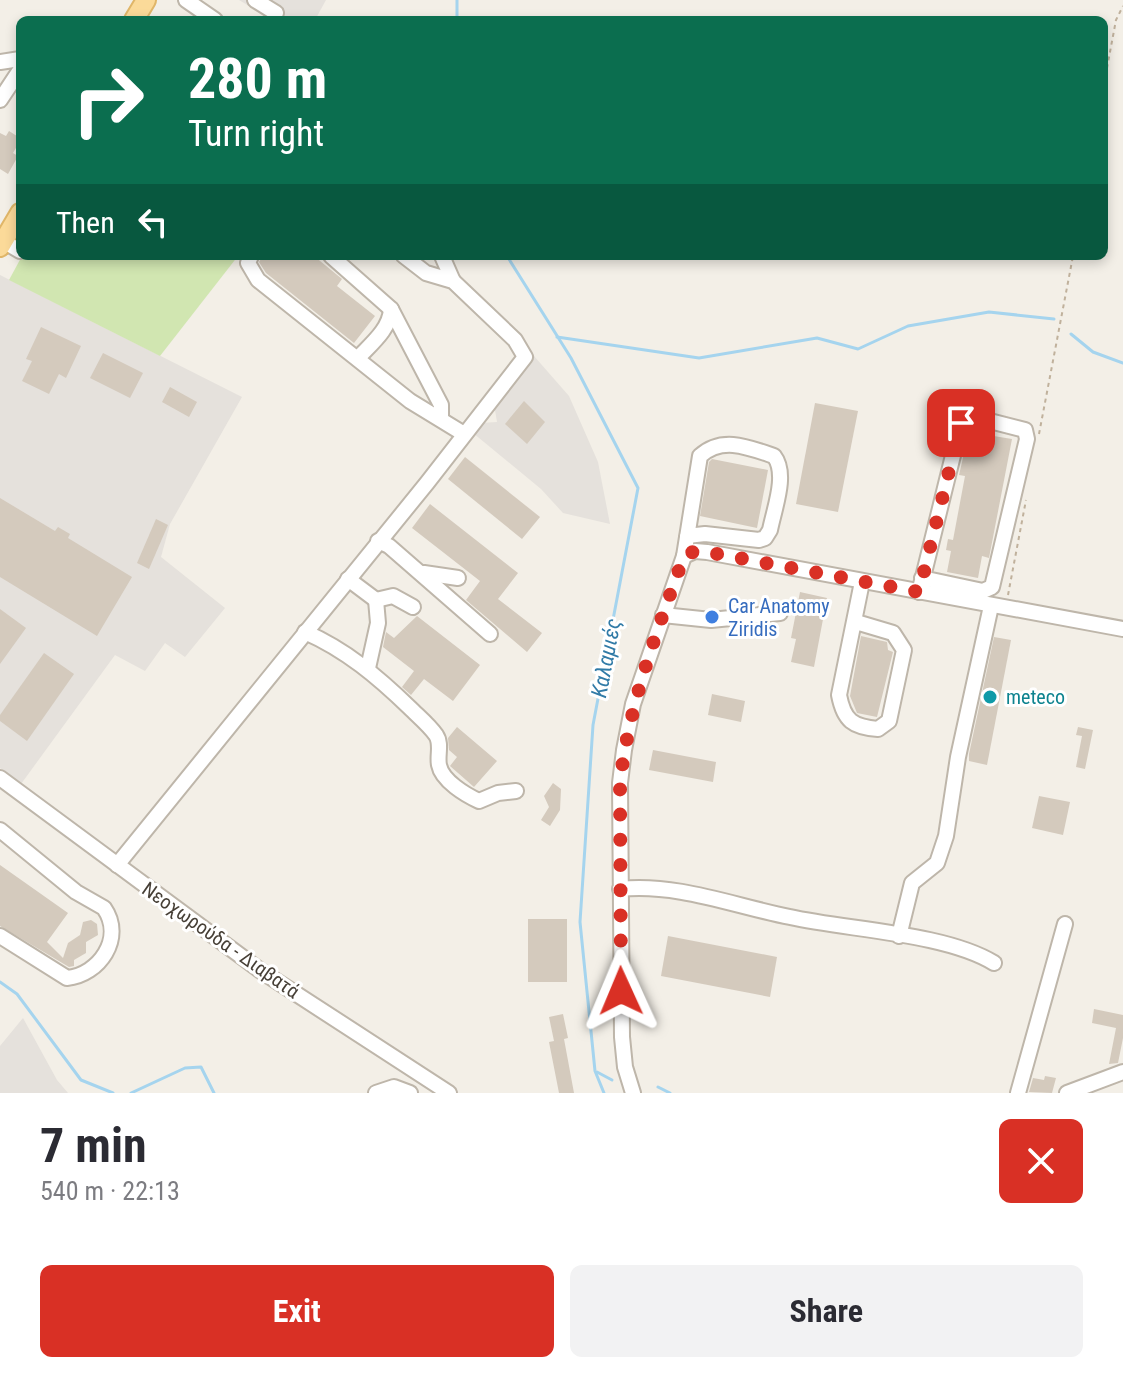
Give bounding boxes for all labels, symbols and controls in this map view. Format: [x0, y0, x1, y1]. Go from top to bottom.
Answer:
text: 280 m [188, 46, 327, 112]
icon: right [56, 48, 160, 152]
text: Turn right [188, 113, 324, 155]
icon: left [131, 200, 175, 244]
text: Then [56, 205, 115, 240]
pin [927, 389, 995, 457]
icon: arrive [939, 401, 983, 445]
place label: Car Anatomy Ziridis [728, 594, 830, 641]
marker: Car Anatomy Ziridis [703, 608, 721, 626]
water label: Καλαμιές [586, 616, 626, 700]
place label: meteco [1006, 685, 1065, 709]
marker: meteco [981, 688, 999, 706]
street label: Νεοχωρούδα - Διαβατά [138, 877, 304, 1003]
position arrow [579, 949, 663, 1033]
text: 7 min [40, 1117, 147, 1174]
button: close [999, 1119, 1083, 1203]
text: 540 m · 22:13 [40, 1176, 180, 1206]
button: Exit [40, 1265, 554, 1357]
button: Share [570, 1265, 1083, 1357]

